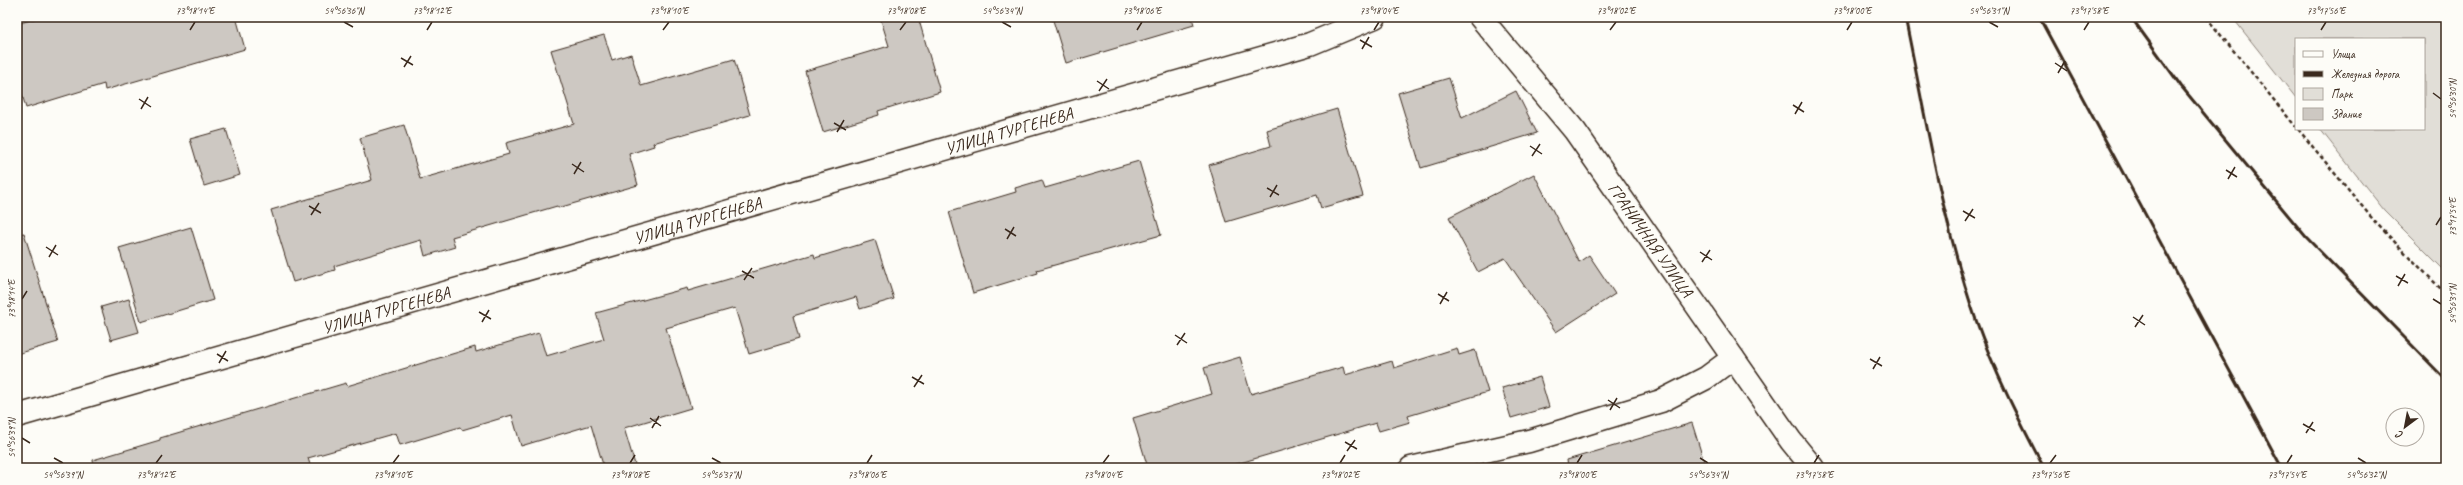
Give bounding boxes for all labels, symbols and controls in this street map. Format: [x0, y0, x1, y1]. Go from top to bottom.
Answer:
text: 73°18'14"E [176, 4, 216, 17]
text: 54°56'36"N [324, 4, 366, 17]
text: 73°18'12"E [413, 4, 453, 17]
text: 73°18'10"E [650, 4, 690, 17]
text: 73°18'08"E [887, 4, 927, 17]
text: 54°56'34"N [982, 4, 1024, 17]
text: 73°18'06"E [1123, 4, 1163, 17]
text: 73°18'04"E [1360, 4, 1400, 17]
text: 73°18'02"E [1597, 4, 1637, 17]
text: 73°18'00"E [1833, 4, 1873, 17]
text: 54°56'31"N [1969, 4, 2011, 17]
text: 73°17'58"E [2070, 4, 2110, 17]
text: 73°17'56"E [2307, 4, 2347, 17]
legend [2295, 38, 2425, 130]
text: Улица [2331, 46, 2356, 62]
text: Железная дорога [2331, 66, 2400, 82]
text: 54°56'30"N [2446, 77, 2459, 119]
text: Парк [2331, 86, 2354, 102]
street label: УЛИЦА ТУРГЕНЕВА [943, 102, 1077, 159]
text: Здание [2331, 106, 2362, 122]
street label: ГРАНИЧНАЯ УЛИЦА [1603, 179, 1698, 302]
street label: УЛИЦА ТУРГЕНЕВА [631, 192, 765, 249]
text: 73°17'54"E [2446, 196, 2459, 236]
text: 73°18'14"E [5, 278, 18, 318]
street label: УЛИЦА ТУРГЕНЕВА [320, 282, 454, 339]
text: 54°56'31"N [2446, 282, 2459, 324]
north arrow [2385, 407, 2425, 447]
text: 54°56'39"N [5, 416, 18, 458]
text: С [2392, 427, 2406, 443]
text: 54°56'39"N [43, 468, 85, 481]
text: 73°18'12"E [137, 468, 177, 481]
text: 73°18'10"E [374, 468, 414, 481]
text: 73°18'08"E [611, 468, 651, 481]
text: 54°56'37"N [701, 468, 743, 481]
text: 73°18'06"E [848, 468, 888, 481]
text: 73°18'04"E [1084, 468, 1124, 481]
text: 73°18'02"E [1321, 468, 1361, 481]
text: 73°18'00"E [1558, 468, 1598, 481]
text: 54°56'34"N [1688, 468, 1730, 481]
text: 73°17'58"E [1795, 468, 1835, 481]
text: 73°17'56"E [2031, 468, 2071, 481]
text: 73°17'54"E [2268, 468, 2308, 481]
text: 54°56'32"N [2346, 468, 2388, 481]

